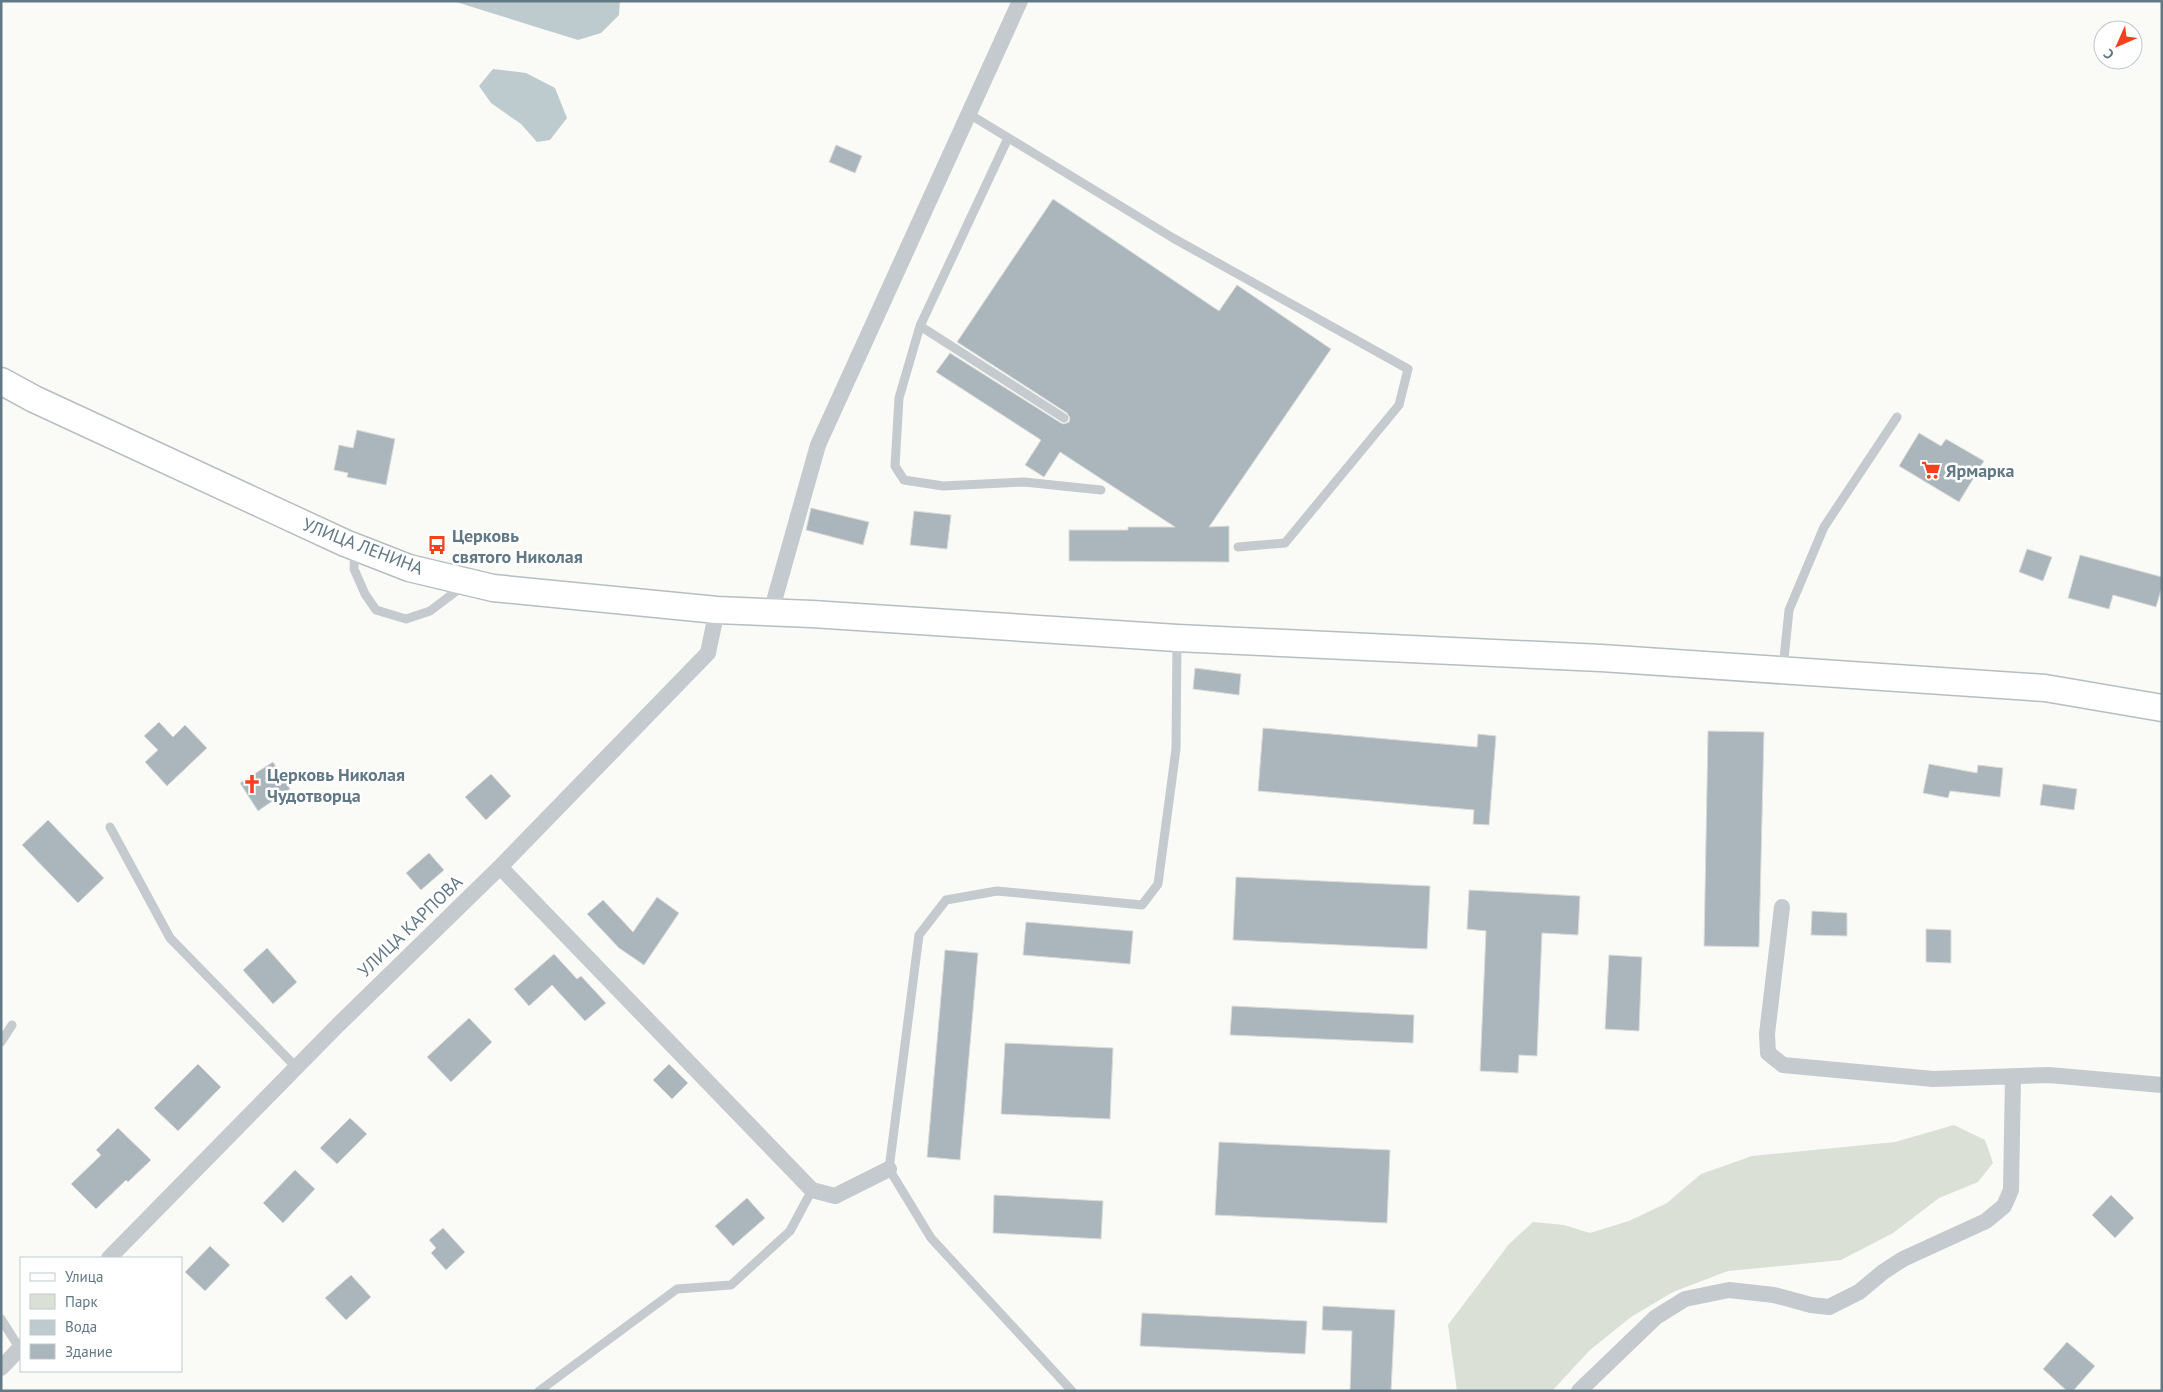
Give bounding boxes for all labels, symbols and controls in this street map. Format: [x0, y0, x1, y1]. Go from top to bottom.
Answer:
north arrow [2093, 20, 2143, 70]
text: С [2100, 45, 2118, 63]
supermarket icon: Ярмарка [1920, 459, 1942, 481]
place label: Ярмарка [1946, 459, 2015, 482]
street label: УЛИЦА ЛЕНИНА [299, 512, 427, 580]
place label: Церковь святого Николая [452, 524, 583, 568]
bus stop icon: Церковь святого Николая [426, 534, 448, 556]
place label: Церковь Николая Чудотворца [267, 763, 405, 807]
church icon: Церковь Николая Чудотворца [241, 773, 263, 795]
street label: УЛИЦА КАРПОВА [353, 870, 467, 982]
legend [20, 1257, 182, 1372]
text: Улица [65, 1267, 103, 1286]
text: Парк [65, 1292, 98, 1311]
text: Вода [65, 1317, 97, 1336]
text: Здание [65, 1342, 113, 1361]

